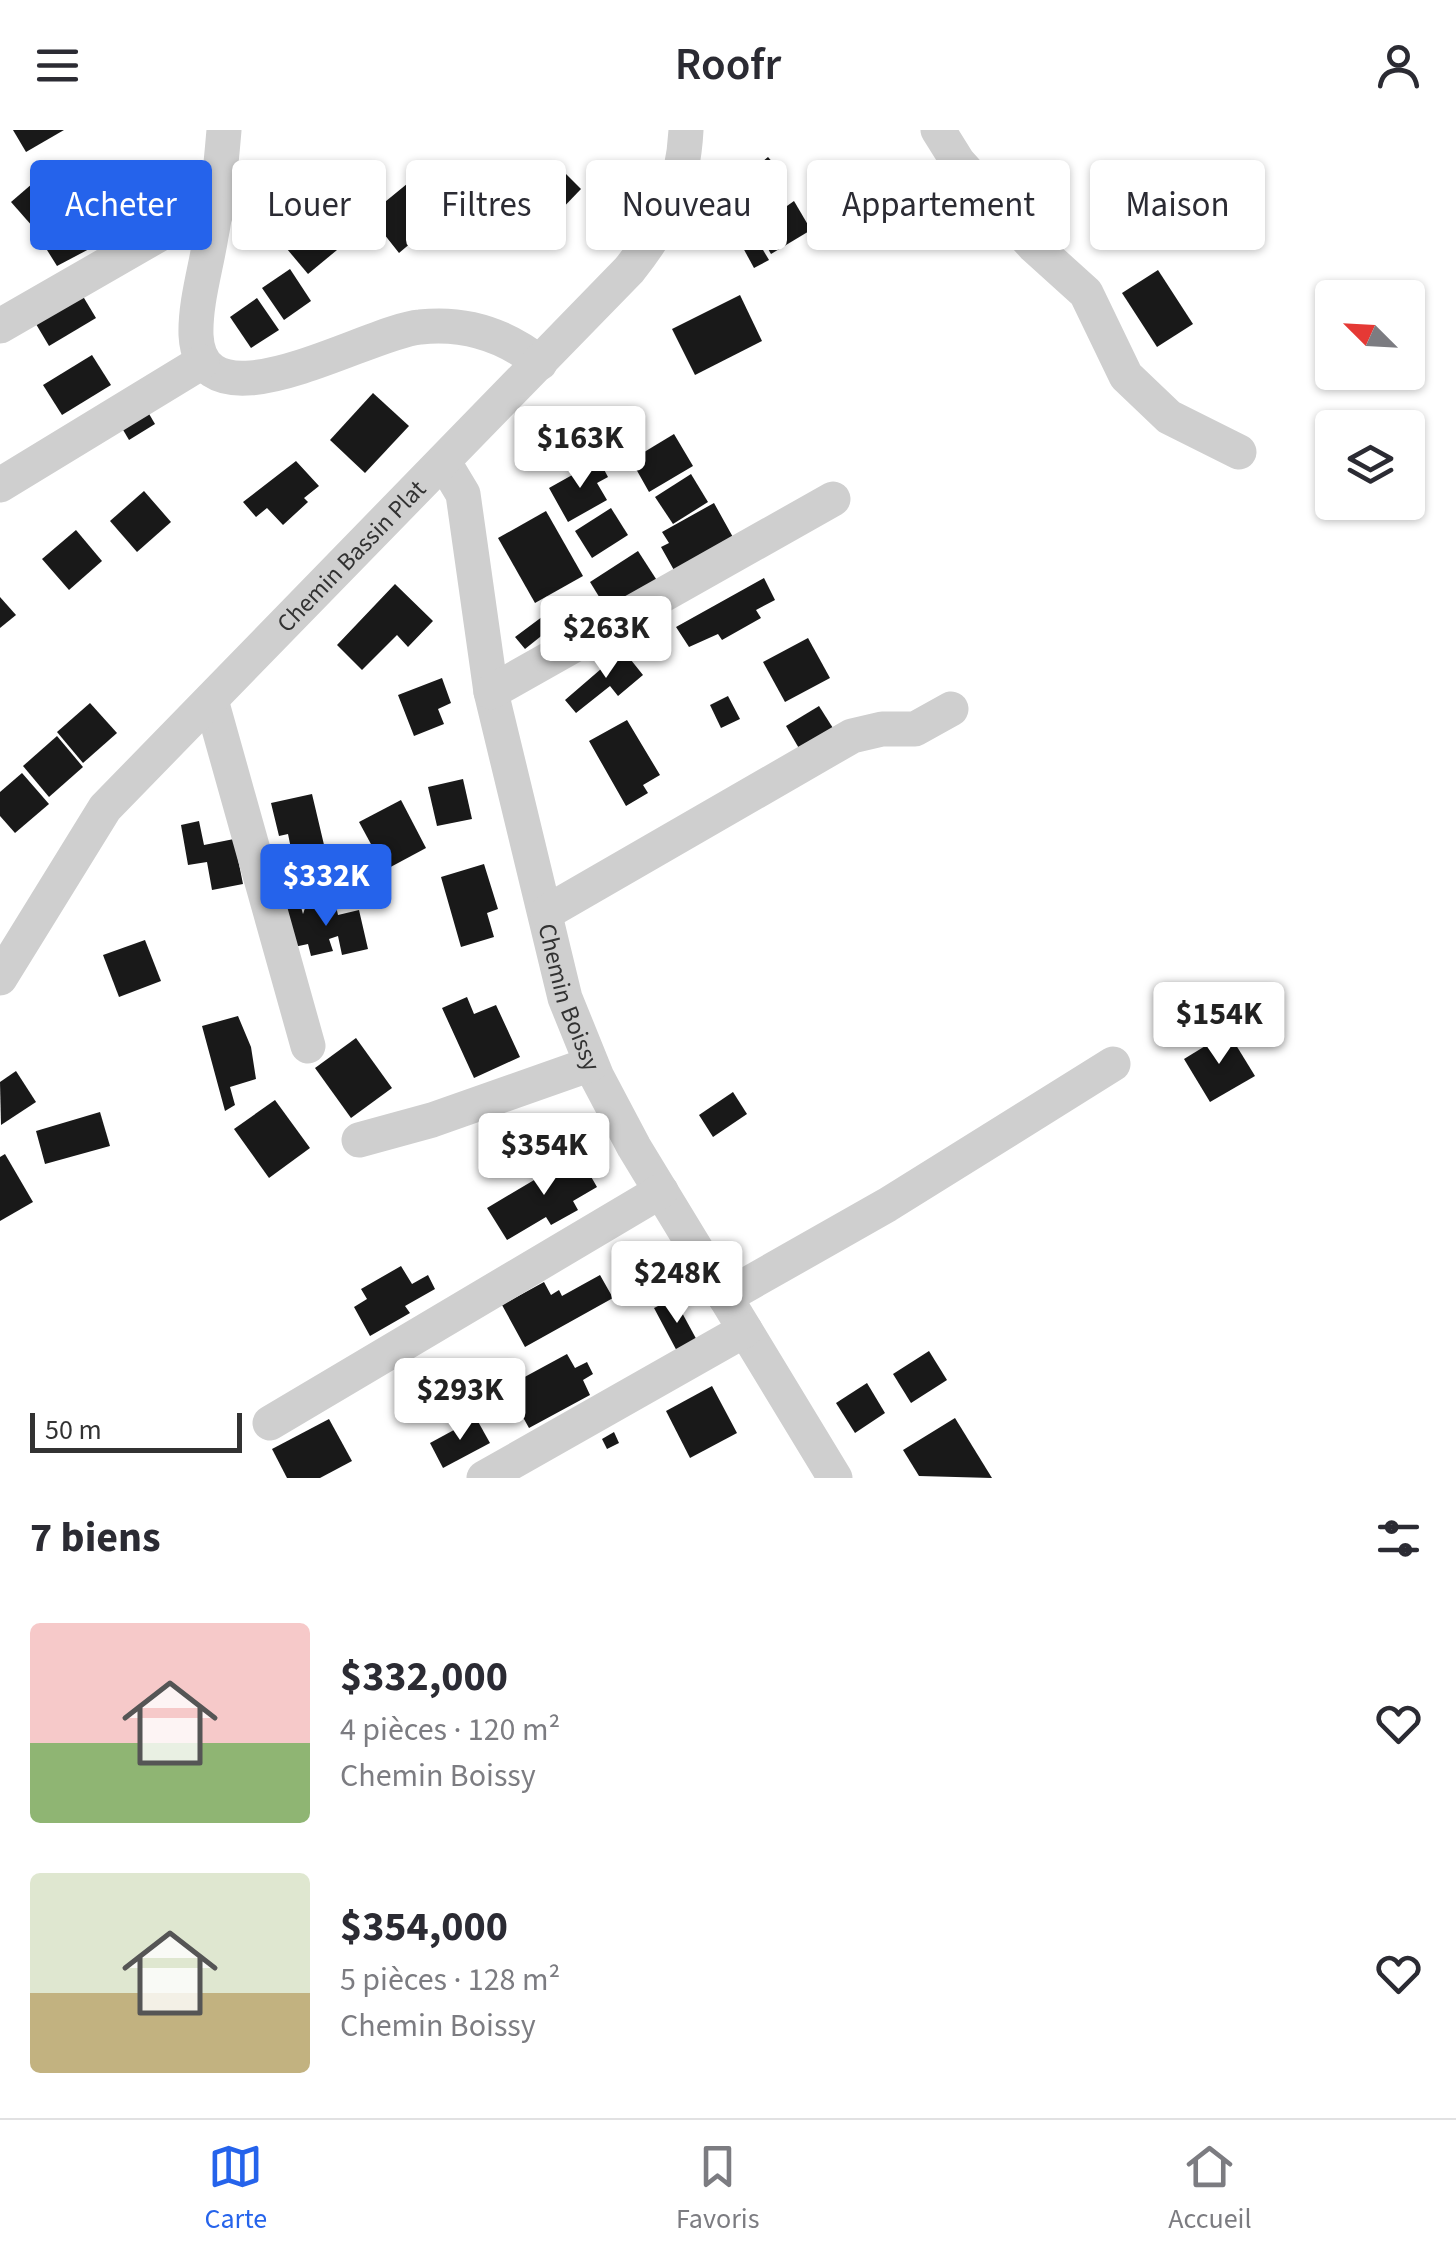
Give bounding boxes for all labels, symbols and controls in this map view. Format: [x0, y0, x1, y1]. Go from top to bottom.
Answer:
text: Roofr [675, 33, 781, 97]
icon: menu [30, 38, 85, 93]
icon: person [1371, 38, 1426, 93]
chip: Acheter [30, 160, 212, 250]
chip: Louer [232, 160, 386, 250]
chip: Filtres [406, 160, 566, 250]
chip: Nouveau [586, 160, 787, 250]
chip: Appartement [807, 160, 1070, 250]
chip: Maison [1090, 160, 1265, 250]
north arrow [1315, 280, 1425, 390]
map controls [1315, 280, 1425, 520]
pin: $163K [510, 406, 650, 491]
button: layers [1315, 410, 1425, 520]
text: $163K [536, 415, 624, 461]
street label: Chemin Bassin Plat [269, 472, 435, 641]
pin: $263K [536, 596, 676, 681]
text: $263K [562, 605, 650, 651]
pin: $332K [256, 844, 396, 929]
text: $332K [282, 853, 370, 899]
street label: Chemin Boissy [529, 920, 610, 1077]
pin: $154K [1149, 982, 1289, 1067]
text: $154K [1175, 991, 1263, 1037]
pin: $354K [474, 1113, 614, 1198]
text: $354K [500, 1122, 588, 1168]
pin: $248K [607, 1241, 747, 1326]
text: $248K [633, 1250, 721, 1296]
pin: $293K [390, 1358, 530, 1443]
text: $293K [416, 1367, 504, 1413]
scale bar [30, 1408, 242, 1452]
text: 50 m [45, 1410, 102, 1450]
text: 7 biens [30, 1508, 161, 1568]
icon: filters [1371, 1511, 1426, 1566]
text: $332,000 [340, 1647, 508, 1707]
icon: home [110, 1663, 230, 1783]
icon: heart [1371, 1696, 1426, 1751]
text: 4 pièces · 120 m² [340, 1707, 560, 1753]
text: Chemin Boissy [340, 1753, 536, 1799]
text: $354,000 [340, 1897, 508, 1957]
icon: home [110, 1913, 230, 2033]
icon: heart [1371, 1946, 1426, 2001]
text: 5 pièces · 128 m² [340, 1957, 560, 2003]
text: Chemin Boissy [340, 2003, 536, 2049]
tab: Carte [204, 2139, 267, 2239]
tab: Favoris [676, 2139, 759, 2239]
tab: Accueil [1168, 2139, 1252, 2239]

